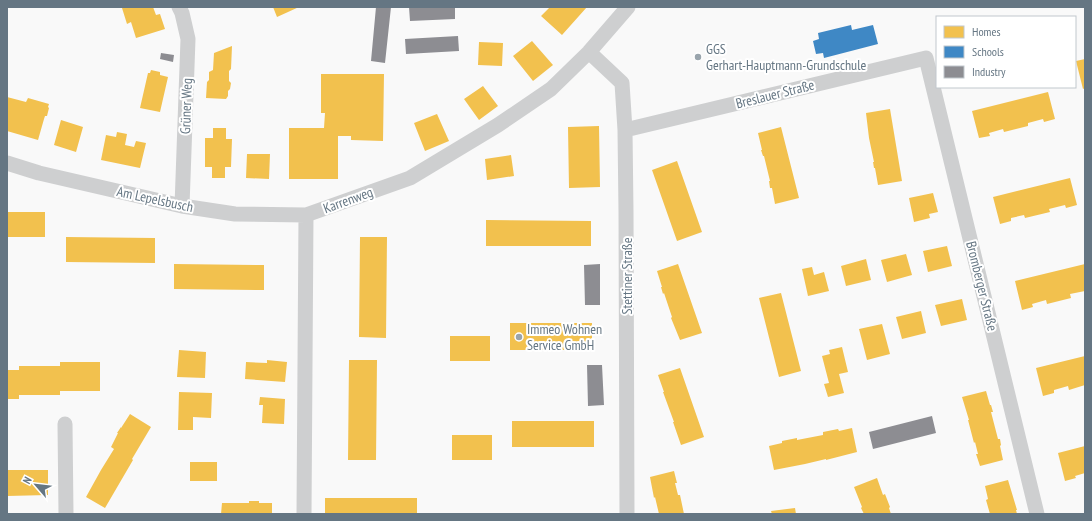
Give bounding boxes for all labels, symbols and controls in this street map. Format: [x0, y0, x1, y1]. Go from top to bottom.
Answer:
legend [936, 16, 1076, 88]
text: Homes [972, 24, 1000, 39]
place label: GGS Gerhart-Hauptmann-Grundschule [706, 40, 866, 74]
text: Schools [972, 44, 1004, 59]
marker: GGS Gerhart-Hauptmann-Grundschule [693, 52, 703, 62]
text: Industry [972, 64, 1006, 79]
street label: Breslauer Straße [734, 75, 816, 112]
street label: Grüner Weg [176, 78, 196, 134]
street label: Am Lepelsbusch [115, 182, 195, 216]
street label: Karrenweg [321, 183, 375, 217]
street label: Stettiner Straße [618, 237, 636, 314]
street label: Bromberger Straße [962, 239, 1002, 333]
place label: Immeo Wohnen Service GmbH [527, 320, 602, 354]
marker: Immeo Wohnen Service GmbH [514, 332, 524, 342]
north arrow [16, 465, 56, 505]
text: N [20, 474, 35, 486]

